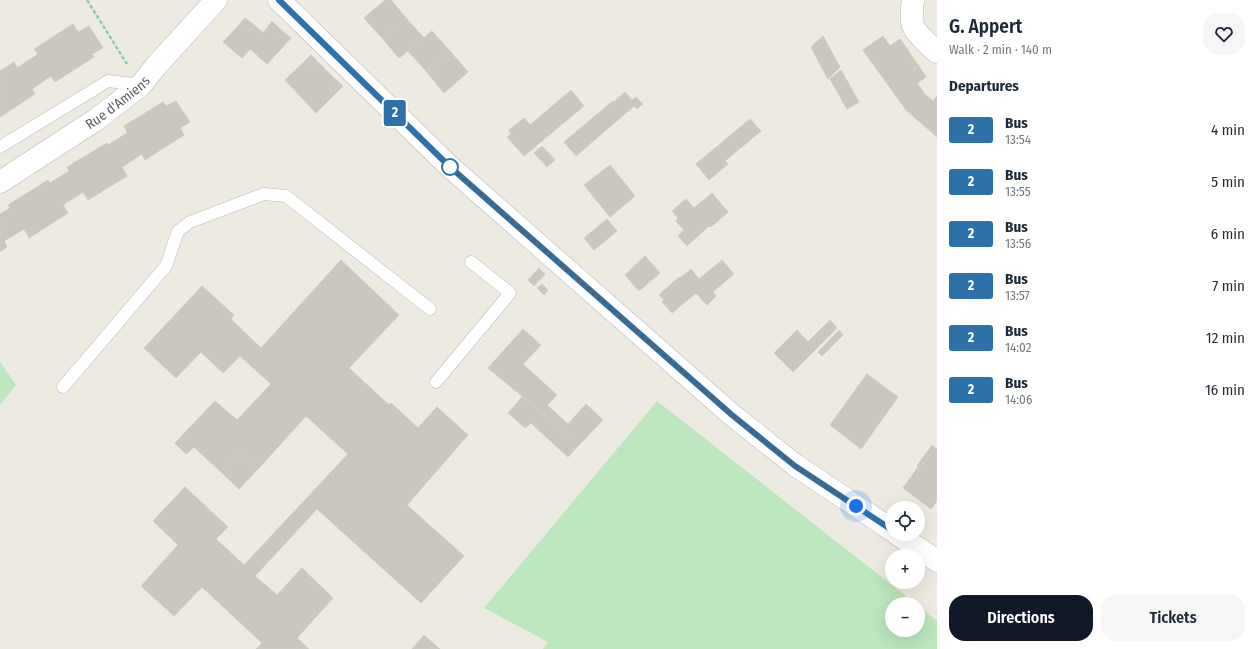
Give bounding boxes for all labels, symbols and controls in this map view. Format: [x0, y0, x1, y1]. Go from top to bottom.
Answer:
button: heart [1203, 13, 1245, 55]
text: G. Appert [949, 15, 1022, 38]
text: Walk · 2 min · 140 m [949, 42, 1052, 57]
street label: Rue d'Amiens [82, 72, 153, 133]
text: Departures [949, 77, 1019, 95]
line badge: 2 [382, 100, 408, 126]
text: 2 [392, 104, 398, 121]
text: Bus [1005, 114, 1028, 132]
text: 2 [968, 121, 974, 138]
text: 4 min [1211, 121, 1245, 139]
text: 13:54 [1005, 132, 1031, 147]
unlabelled marker [441, 158, 459, 176]
text: Bus [1005, 166, 1028, 184]
text: 2 [968, 173, 974, 190]
text: 5 min [1211, 173, 1245, 191]
text: 13:55 [1005, 184, 1031, 199]
text: Bus [1005, 218, 1028, 236]
text: 2 [968, 225, 974, 242]
text: 6 min [1211, 225, 1245, 243]
text: 13:56 [1005, 236, 1031, 251]
text: Bus [1005, 270, 1028, 288]
text: 2 [968, 277, 974, 294]
text: 7 min [1212, 277, 1245, 295]
text: 13:57 [1005, 288, 1030, 303]
text: Bus [1005, 322, 1028, 340]
text: 2 [968, 329, 974, 346]
text: 12 min [1206, 329, 1245, 347]
text: 14:02 [1005, 340, 1031, 355]
text: Bus [1005, 374, 1028, 392]
text: 2 [968, 381, 974, 398]
text: 16 min [1205, 381, 1245, 399]
text: 14:06 [1005, 392, 1032, 407]
your location [846, 496, 866, 516]
map controls [885, 501, 925, 637]
button: locate [885, 501, 925, 541]
button: + [885, 549, 925, 589]
button: Directions [949, 595, 1093, 641]
button: Tickets [1101, 595, 1245, 641]
button: − [885, 597, 925, 637]

